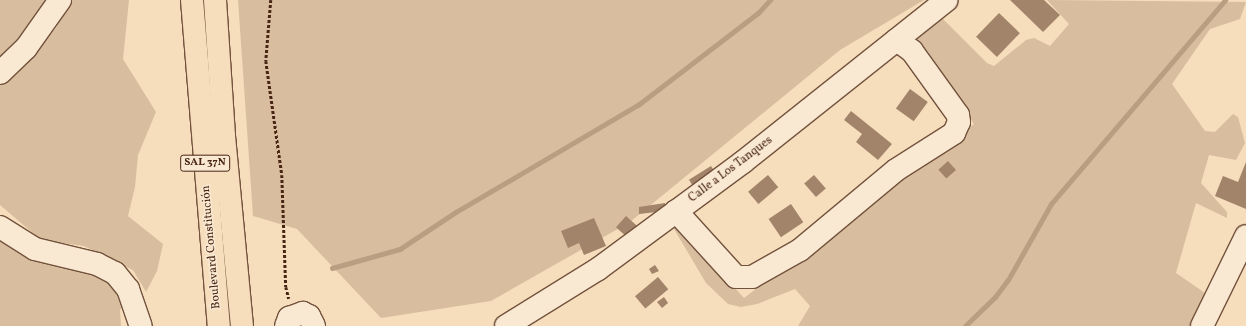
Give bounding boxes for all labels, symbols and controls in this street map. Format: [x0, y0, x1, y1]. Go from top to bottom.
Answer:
street label: Calle a Los Tanques [686, 134, 776, 206]
road number: SAL 37N [180, 154, 230, 172]
street label: Boulevard Constitución [199, 185, 225, 309]

